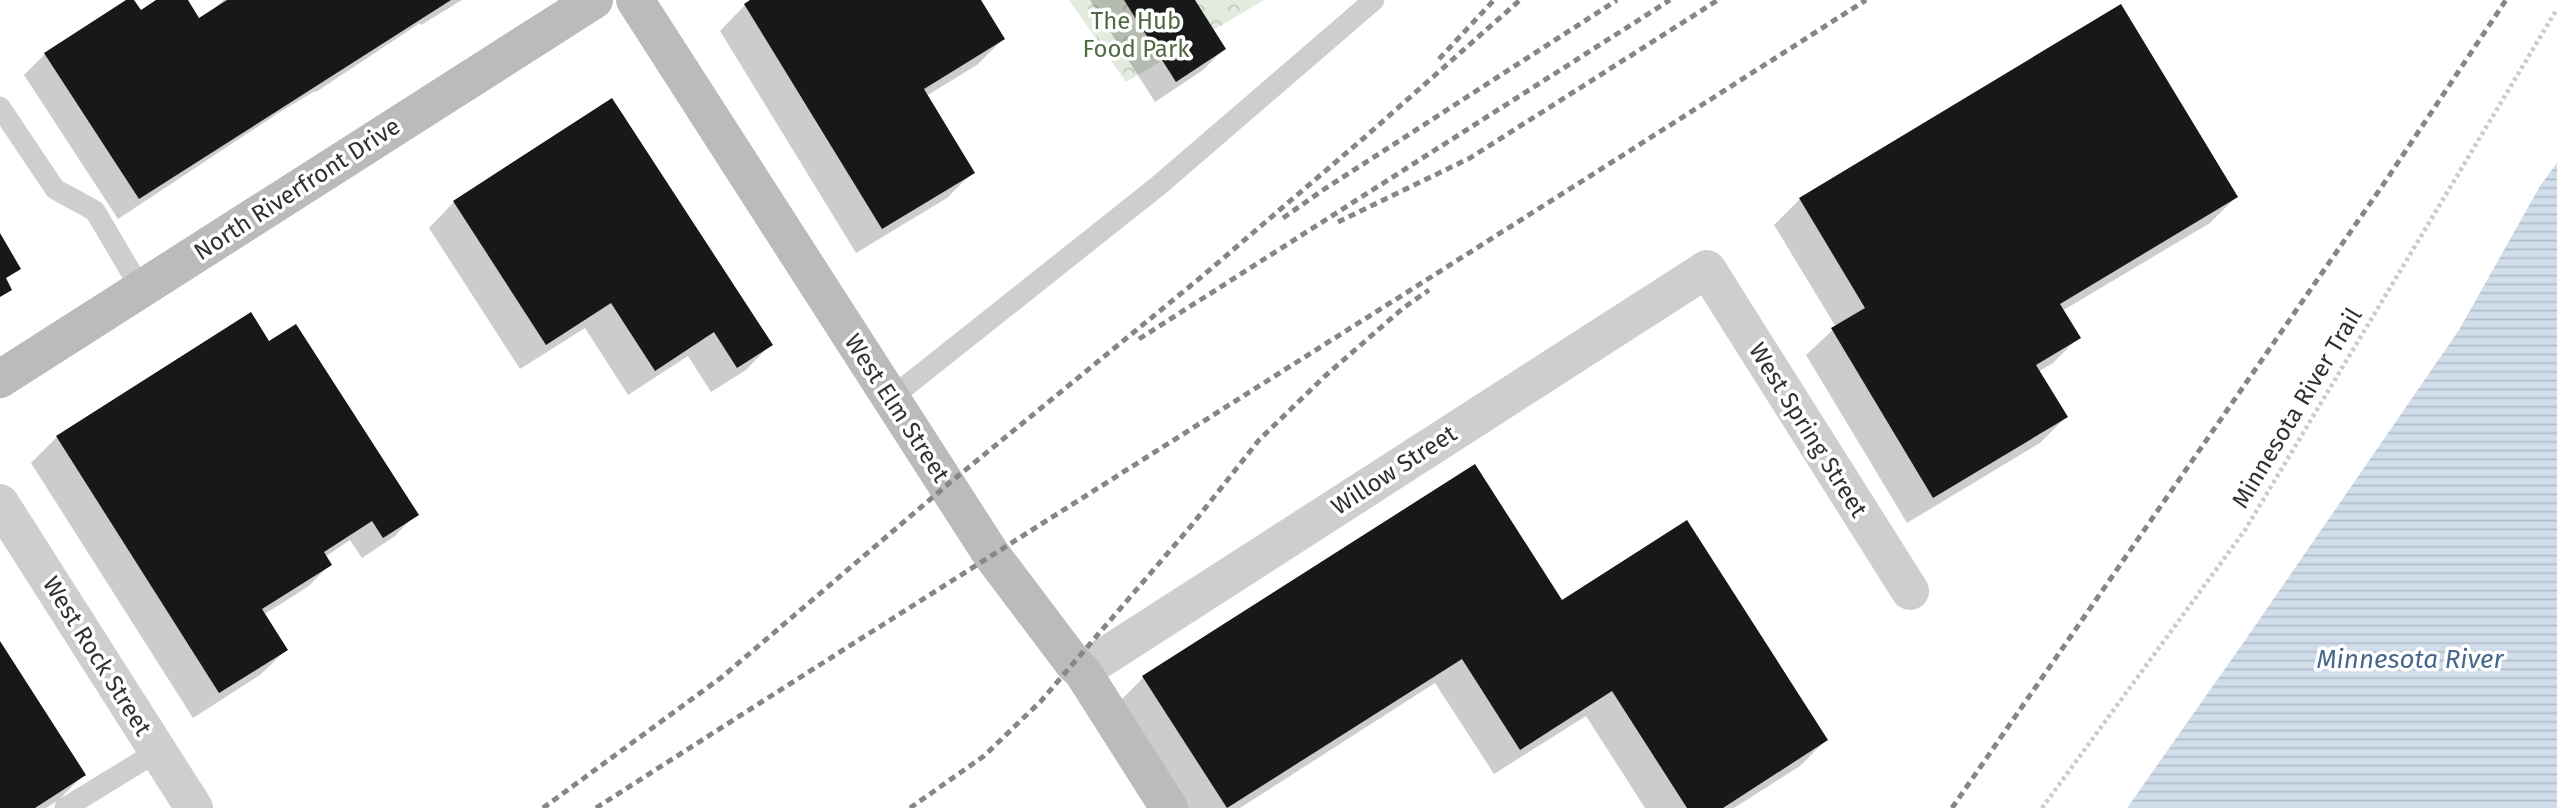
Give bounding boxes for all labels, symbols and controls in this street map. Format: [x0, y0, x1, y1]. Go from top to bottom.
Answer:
park label: The Hub Food Park [1083, 7, 1190, 63]
street label: North Riverfront Drive [189, 112, 405, 266]
street label: Minnesota River Trail [2226, 303, 2368, 513]
street label: West Elm Street [839, 329, 955, 487]
street label: West Spring Street [1743, 338, 1873, 523]
street label: Willow Street [1326, 419, 1462, 521]
street label: West Rock Street [37, 571, 157, 741]
water label: Minnesota River [2317, 644, 2505, 675]

